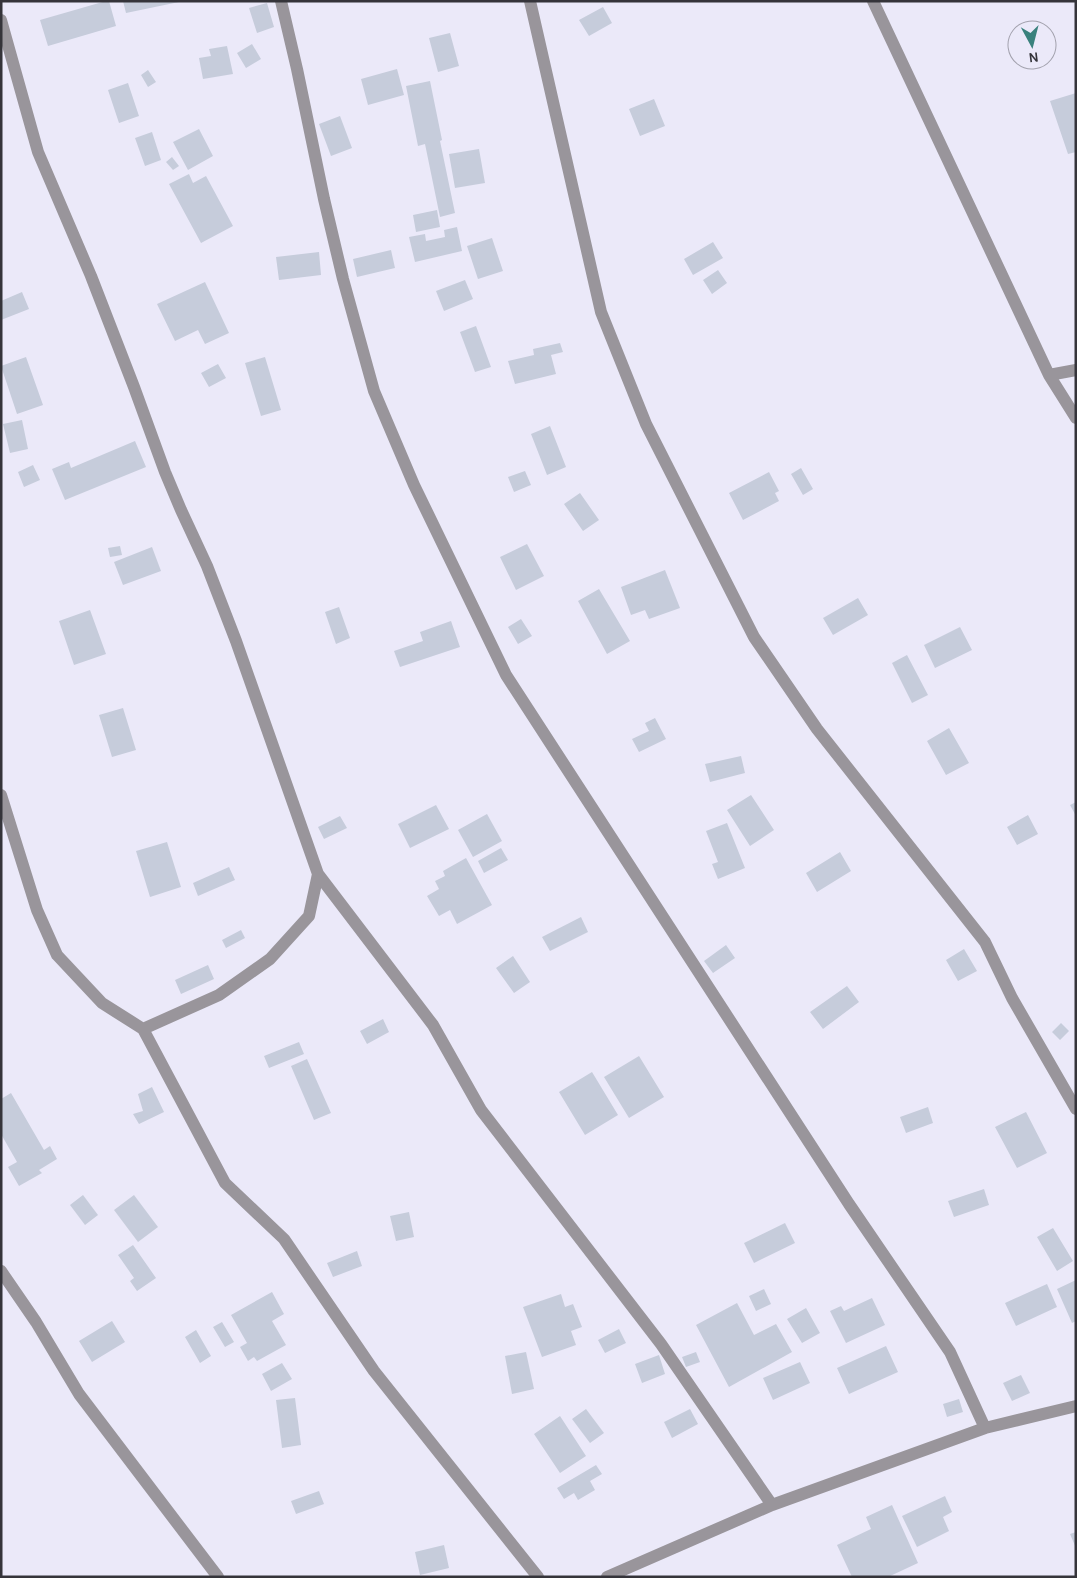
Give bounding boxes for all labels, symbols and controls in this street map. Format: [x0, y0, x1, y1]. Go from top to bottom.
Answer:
north arrow [1007, 20, 1057, 70]
text: N [1028, 48, 1040, 66]

